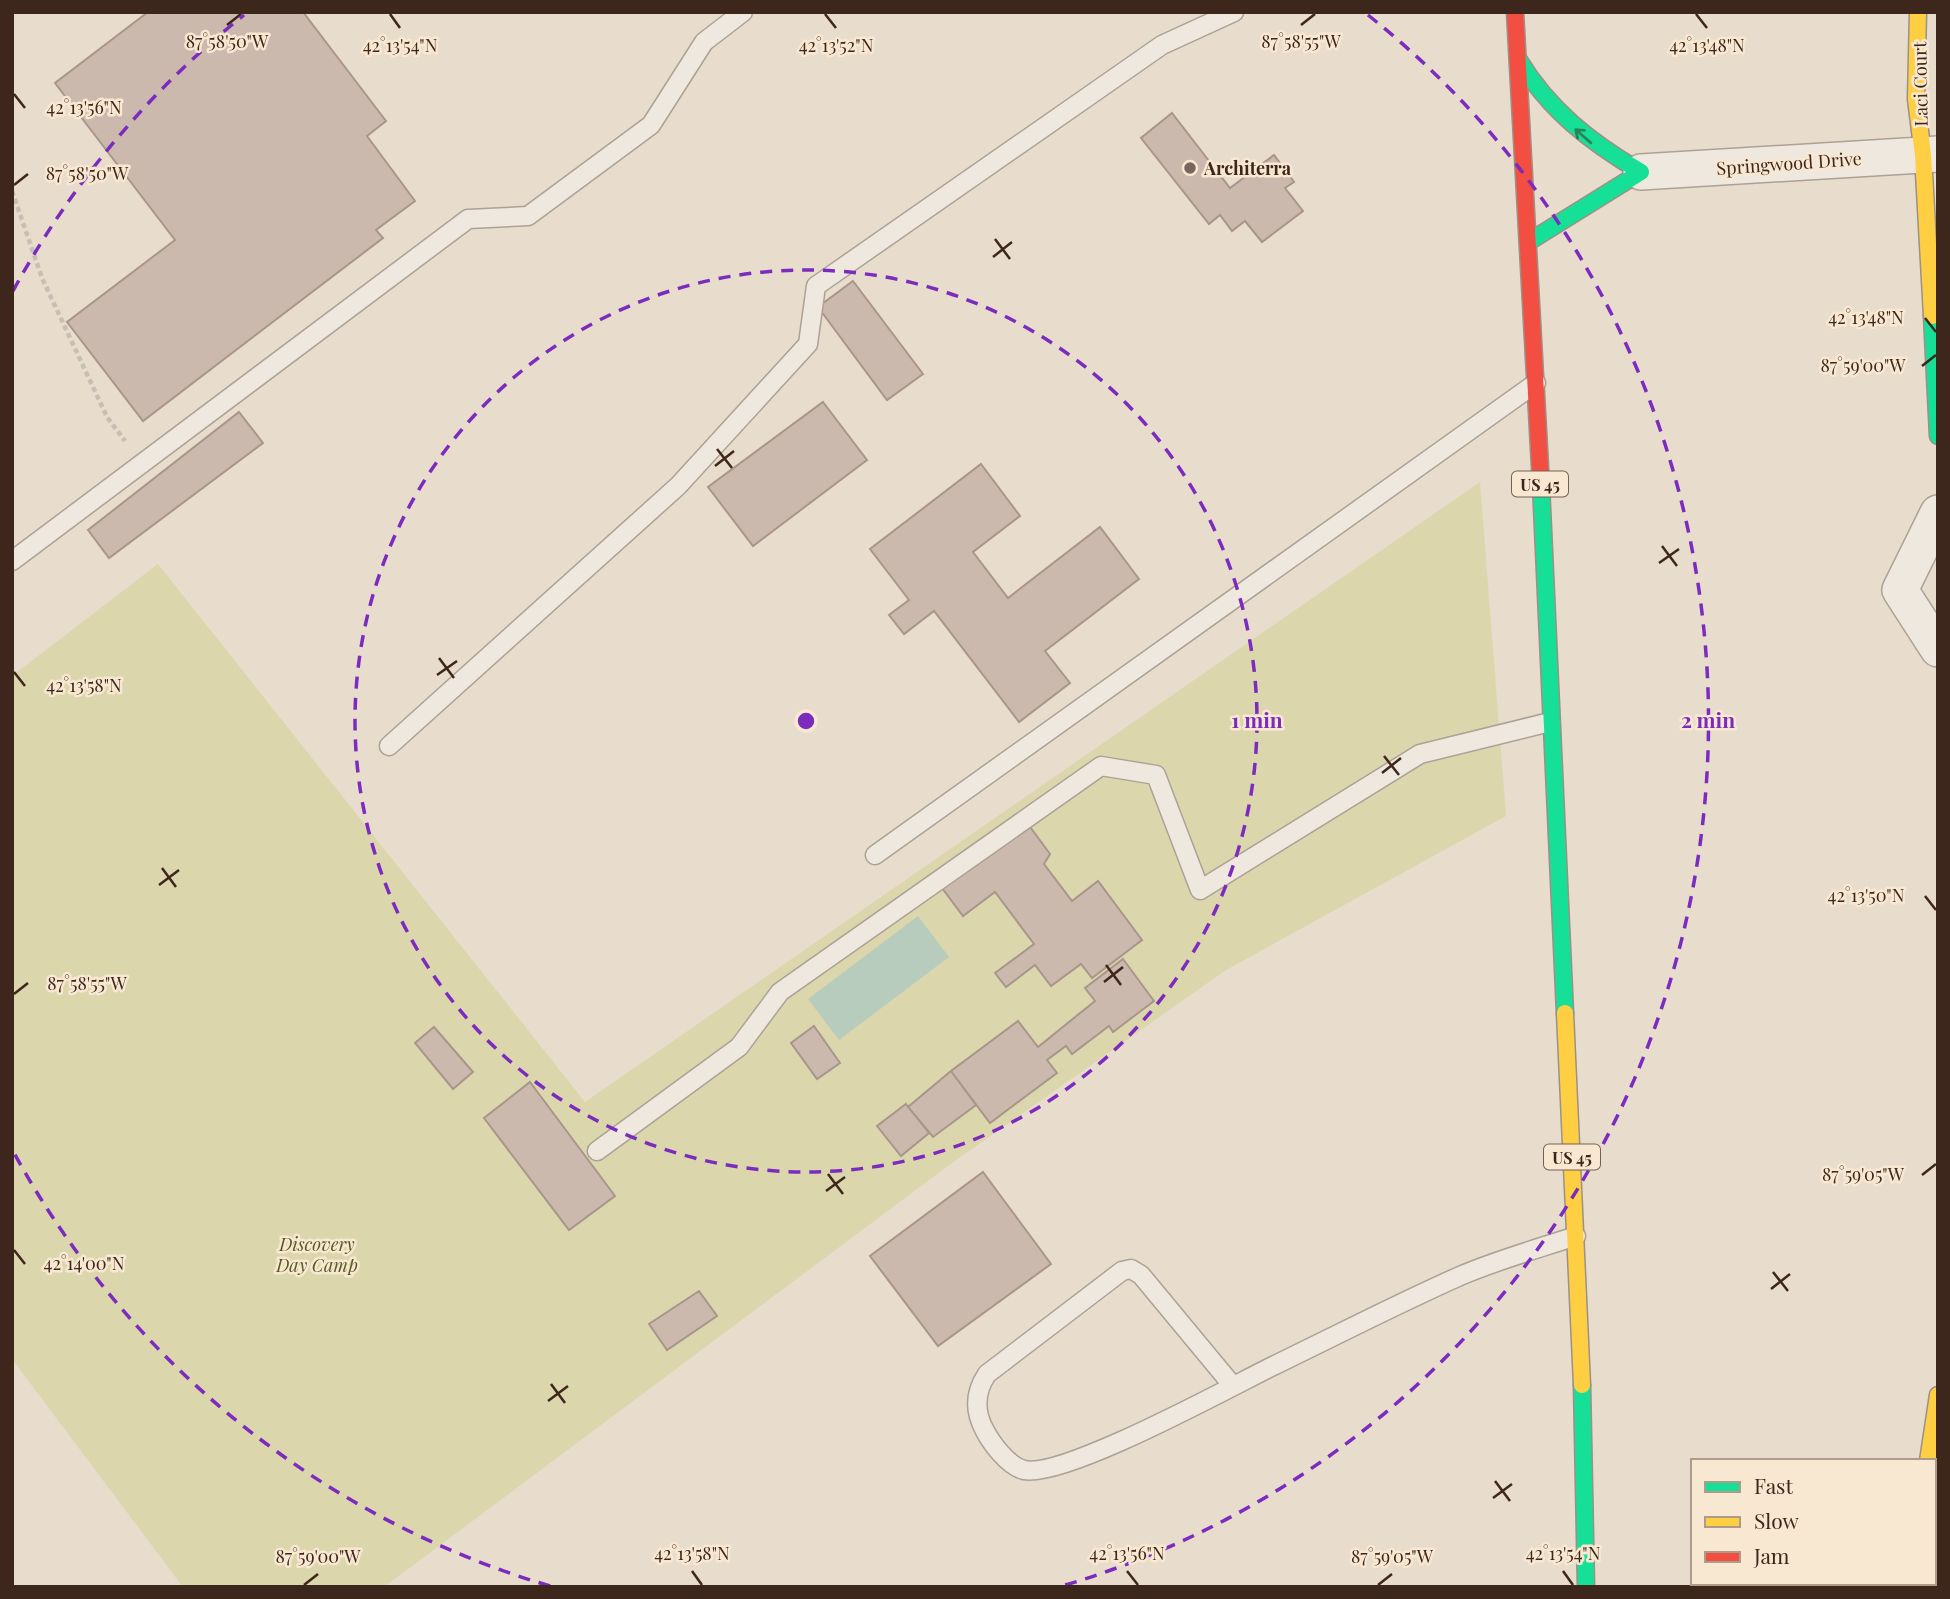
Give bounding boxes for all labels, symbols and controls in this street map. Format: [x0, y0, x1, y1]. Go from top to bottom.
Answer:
text: 87°58'50"W [186, 29, 269, 53]
text: 87°58'55"W [1261, 29, 1341, 53]
text: 42°13'54"N [363, 33, 438, 57]
text: 42°13'52"N [799, 33, 874, 57]
text: 42°13'48"N [1669, 33, 1745, 57]
street label: Laci Court [1907, 41, 1933, 127]
text: 42°13'56"N [46, 95, 122, 119]
one-way arrow [1575, 128, 1592, 145]
street label: Springwood Drive [1715, 146, 1863, 180]
place label: Architerra [1203, 156, 1292, 180]
marker: Architerra [1182, 160, 1198, 176]
text: 87°58'50"W [46, 161, 129, 185]
text: 42°13'48"N [1828, 305, 1904, 329]
text: 87°59'00"W [1820, 353, 1906, 377]
road number: US 45 [1512, 471, 1568, 496]
text: 42°13'58"N [46, 673, 122, 697]
text: 1 min [1231, 705, 1283, 733]
text: 2 min [1681, 705, 1735, 733]
centre of rings [794, 709, 818, 733]
text: 42°13'50"N [1828, 883, 1905, 907]
text: 87°58'55"W [47, 971, 127, 995]
road number: US 45 [1544, 1144, 1600, 1170]
text: 87°59'05"W [1822, 1162, 1905, 1186]
park label: Discovery Day Camp [275, 1232, 358, 1277]
text: 42°14'00"N [44, 1251, 125, 1275]
legend [1691, 1459, 1936, 1585]
text: Fast [1754, 1471, 1793, 1499]
text: Slow [1754, 1506, 1799, 1534]
text: 42°13'58"N [654, 1541, 730, 1565]
text: 42°13'56"N [1089, 1541, 1165, 1565]
text: 42°13'54"N [1526, 1541, 1601, 1565]
text: Jam [1753, 1541, 1790, 1569]
text: 87°59'00"W [275, 1544, 361, 1568]
text: 87°59'05"W [1351, 1544, 1434, 1568]

